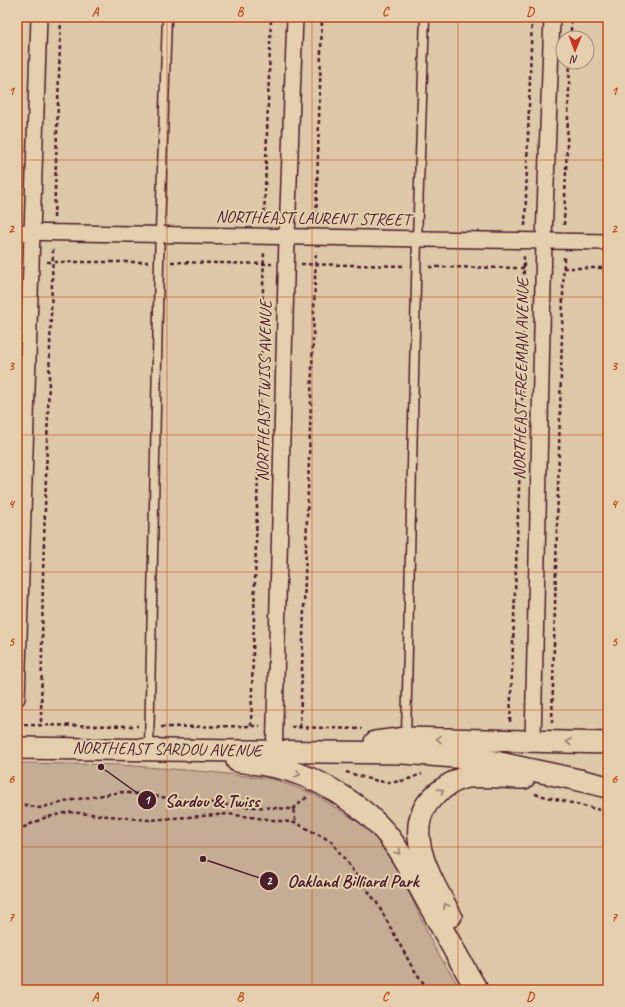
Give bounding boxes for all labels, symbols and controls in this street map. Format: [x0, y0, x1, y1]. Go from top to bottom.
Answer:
text: A [92, 4, 100, 20]
text: B [237, 4, 245, 20]
text: C [382, 4, 390, 20]
text: D [526, 4, 535, 20]
north arrow [555, 30, 595, 70]
text: N [569, 53, 578, 67]
text: 1 [8, 83, 16, 99]
text: 1 [611, 83, 619, 99]
street label: NORTHEAST LAURENT STREET [216, 206, 414, 230]
text: 2 [8, 221, 15, 237]
text: 2 [611, 221, 618, 237]
street label: NORTHEAST FREEMAN AVENUE [509, 276, 533, 480]
street label: NORTHEAST TWISS AVENUE [252, 298, 276, 482]
text: 3 [8, 358, 15, 374]
text: 3 [611, 358, 618, 374]
text: 4 [8, 496, 16, 512]
text: 4 [611, 496, 619, 512]
text: 5 [8, 634, 15, 650]
text: 5 [611, 634, 618, 650]
one-way arrow [436, 735, 442, 743]
street label: NORTHEAST SARDOU AVENUE [72, 737, 264, 761]
one-way arrow [566, 738, 572, 746]
one-way arrow [294, 769, 301, 777]
text: 6 [8, 771, 15, 787]
text: 6 [611, 771, 618, 787]
callout: Sardou & Twiss [137, 785, 267, 815]
one-way arrow [437, 788, 444, 796]
text: Sardou & Twiss [165, 790, 261, 812]
text: 1 [144, 792, 151, 808]
one-way arrow [393, 848, 401, 855]
callout: Oakland Billiard Park [259, 866, 427, 896]
text: Oakland Billiard Park [287, 870, 421, 892]
text: 2 [266, 873, 273, 889]
one-way arrow [444, 903, 451, 911]
text: 7 [8, 909, 15, 925]
text: 7 [611, 909, 618, 925]
text: A [92, 989, 100, 1005]
text: B [237, 989, 245, 1005]
text: C [382, 989, 390, 1005]
text: D [526, 989, 535, 1005]

